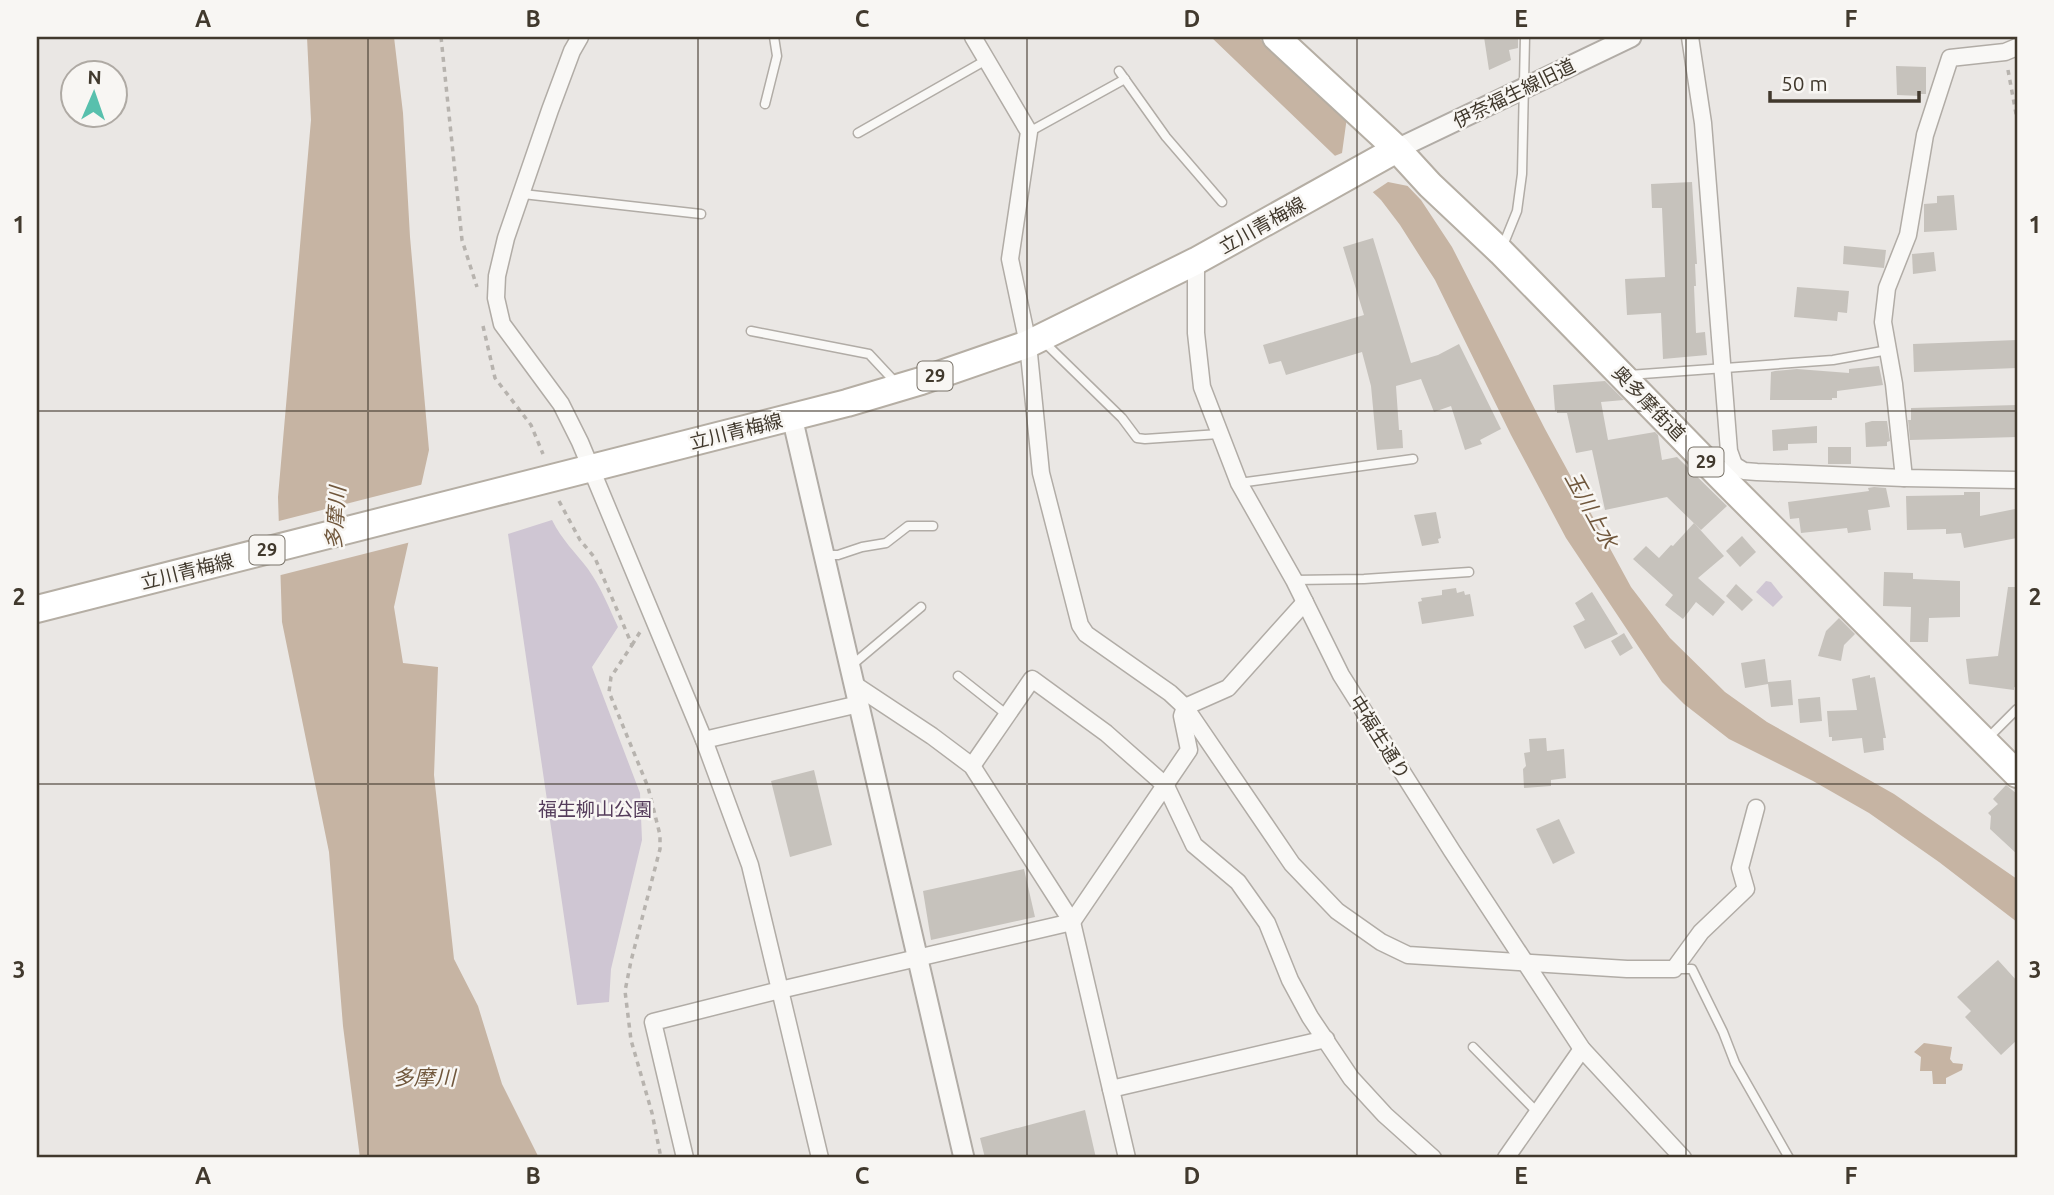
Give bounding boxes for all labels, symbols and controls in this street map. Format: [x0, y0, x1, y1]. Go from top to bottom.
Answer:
text: A [195, 6, 211, 31]
text: B [525, 6, 541, 31]
text: C [855, 6, 870, 31]
text: D [1184, 6, 1200, 31]
text: E [1514, 6, 1528, 31]
text: F [1845, 6, 1858, 31]
street label: 伊奈福生線旧道 [1449, 54, 1579, 132]
north arrow [60, 60, 130, 130]
scale bar [1770, 60, 1919, 104]
text: N [87, 66, 102, 88]
text: 50 m [1781, 71, 1828, 95]
street label: 立川青梅線 [1215, 192, 1309, 258]
text: 1 [13, 212, 25, 237]
text: 1 [2029, 212, 2041, 237]
street label: 奥多摩街道 [1608, 361, 1690, 445]
road number: 29 [918, 362, 953, 390]
street label: 立川青梅線 [687, 409, 785, 453]
road number: 29 [1688, 448, 1724, 476]
water label: 玉川上水 [1561, 467, 1624, 554]
water label: 多摩川 [321, 484, 349, 550]
road number: 29 [250, 536, 284, 564]
street label: 立川青梅線 [138, 549, 236, 593]
text: 2 [13, 584, 25, 609]
text: 2 [2029, 584, 2041, 609]
street label: 中福生通り [1345, 691, 1415, 783]
park label: 福生柳山公園 [538, 798, 652, 820]
text: 3 [13, 957, 25, 982]
text: 3 [2029, 957, 2041, 982]
water label: 多摩川 [393, 1065, 457, 1089]
text: A [195, 1163, 211, 1188]
text: B [525, 1163, 541, 1188]
text: C [855, 1163, 870, 1188]
text: D [1184, 1163, 1200, 1188]
text: E [1514, 1163, 1528, 1188]
text: F [1845, 1163, 1858, 1188]

